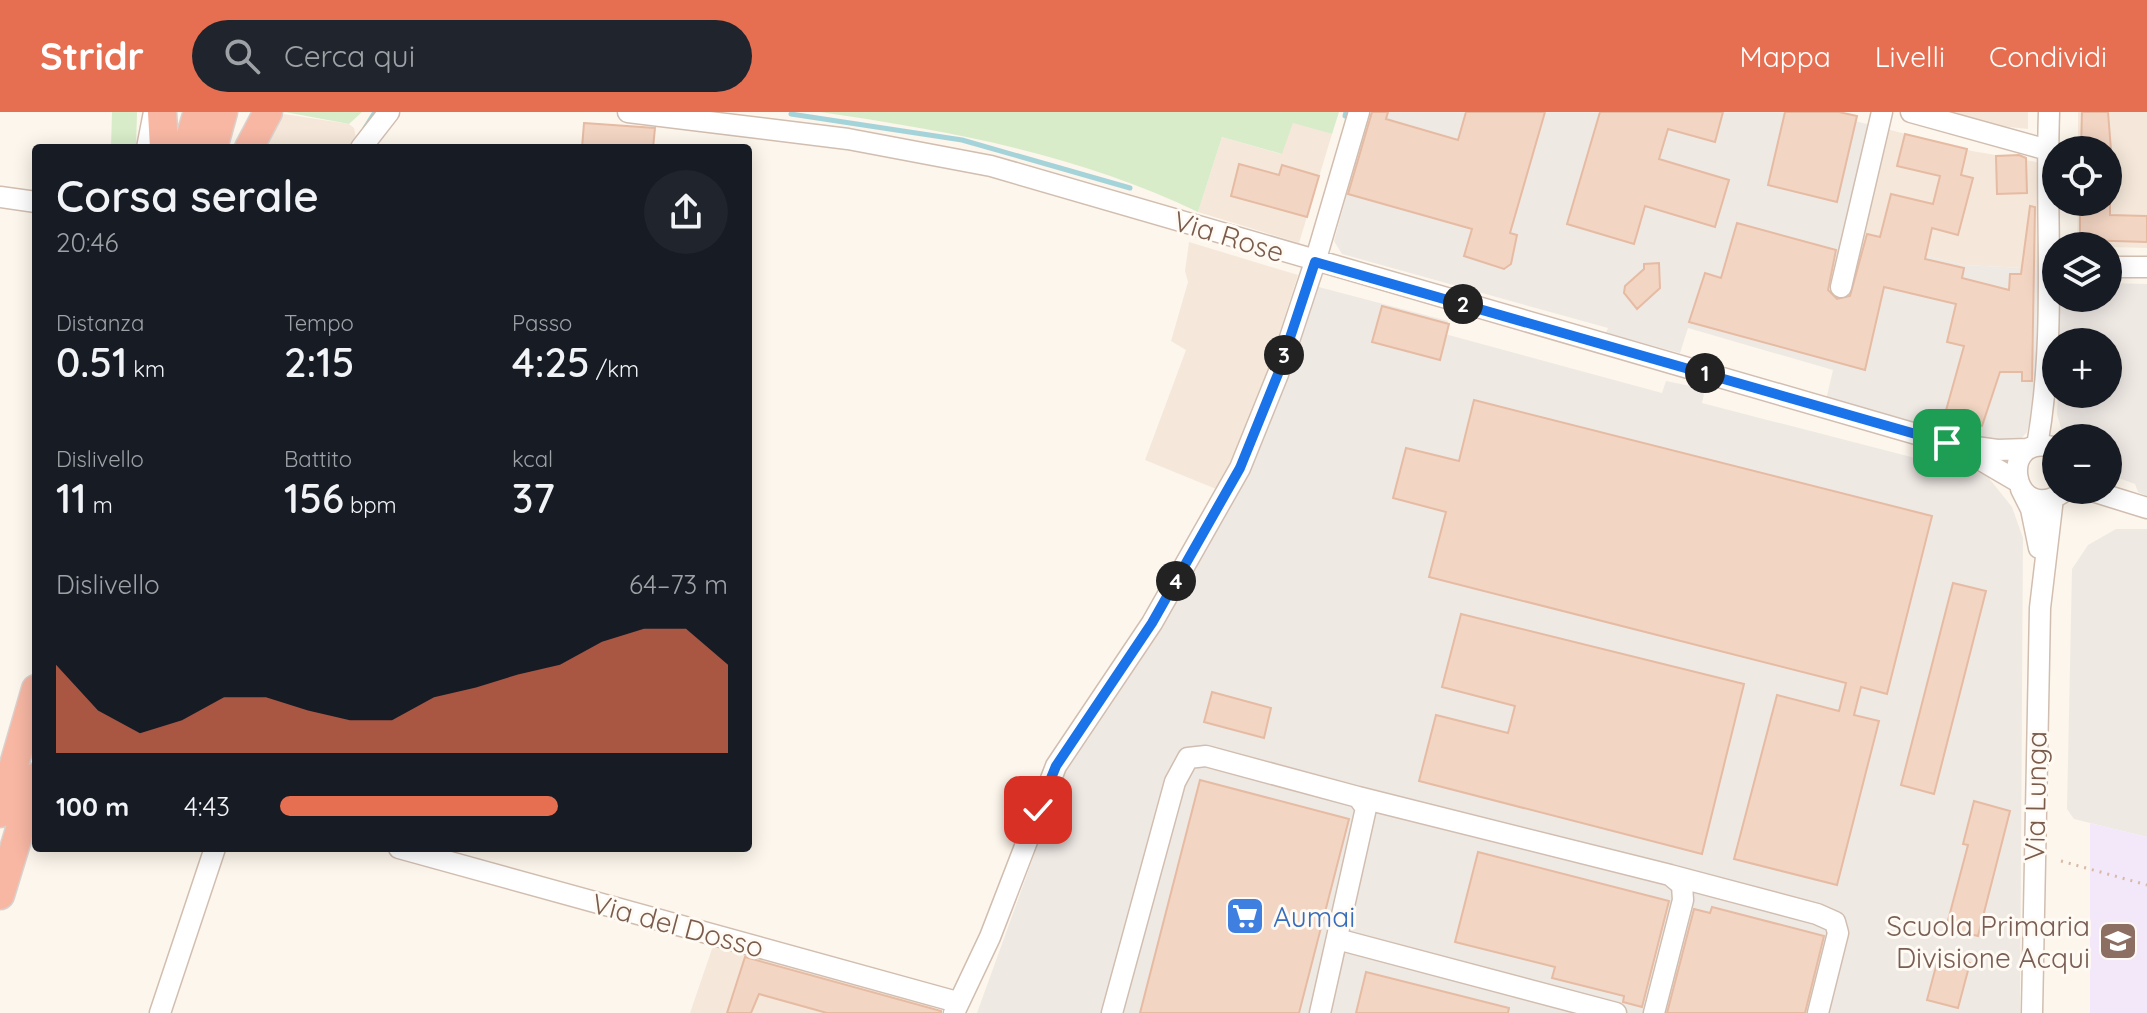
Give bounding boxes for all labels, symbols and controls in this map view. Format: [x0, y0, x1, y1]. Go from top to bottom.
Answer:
search box [192, 20, 752, 92]
text: Stridr [40, 32, 144, 80]
icon: search [220, 34, 264, 78]
text: Cerca qui [284, 37, 415, 75]
text: Mappa [1740, 39, 1831, 74]
text: Livelli [1875, 39, 1945, 74]
text: Condividi [1989, 39, 2107, 74]
map controls [2042, 136, 2122, 504]
button: locate [2042, 136, 2122, 216]
text: Corsa serale [56, 168, 319, 223]
button: share [644, 170, 728, 254]
street label: Via Rose [1170, 203, 1288, 269]
text: 20:46 [56, 226, 118, 259]
button: layers [2042, 232, 2122, 312]
pin: 2 [1443, 284, 1483, 324]
text: 2 [1457, 290, 1469, 318]
text: Distanza [56, 309, 144, 337]
text: Tempo [284, 309, 354, 337]
text: Passo [512, 309, 572, 337]
button: + [2042, 328, 2122, 408]
pin: 3 [1264, 335, 1304, 375]
text: 0.51 [56, 337, 127, 387]
text: 2:15 [284, 337, 354, 387]
text: 4:25 [512, 337, 590, 387]
text: 3 [1278, 341, 1290, 369]
pin: 1 [1685, 353, 1725, 393]
text: km [127, 355, 165, 383]
text: /km [590, 355, 639, 383]
text: 1 [1701, 359, 1709, 387]
pin [1913, 409, 1981, 477]
icon: arrive [1925, 421, 1969, 465]
button: − [2042, 424, 2122, 504]
text: Dislivello [56, 445, 144, 473]
text: Battito [284, 445, 352, 473]
text: kcal [512, 445, 553, 473]
text: 11 [56, 473, 87, 523]
text: 156 [284, 473, 344, 523]
text: 37 [512, 473, 555, 523]
text: m [87, 491, 113, 519]
text: bpm [344, 491, 397, 519]
pin: 4 [1156, 561, 1196, 601]
text: 4 [1170, 567, 1182, 595]
text: Dislivello [56, 568, 160, 601]
text: 64–73 m [629, 568, 728, 601]
street label: Via Lunga [2016, 730, 2054, 862]
pin [1004, 776, 1072, 844]
icon: check [1016, 788, 1060, 832]
text: 100 m [56, 790, 129, 823]
text: 4:43 [184, 790, 230, 823]
street label: Via del Dosso [588, 885, 768, 965]
supermarket icon: Aumai [1224, 895, 1266, 937]
place label: Aumai [1273, 899, 1355, 934]
place label: Scuola Primaria Divisione Acqui [1886, 908, 2090, 975]
school or university icon: Scuola Primaria Divisione Acqui [2097, 920, 2139, 962]

